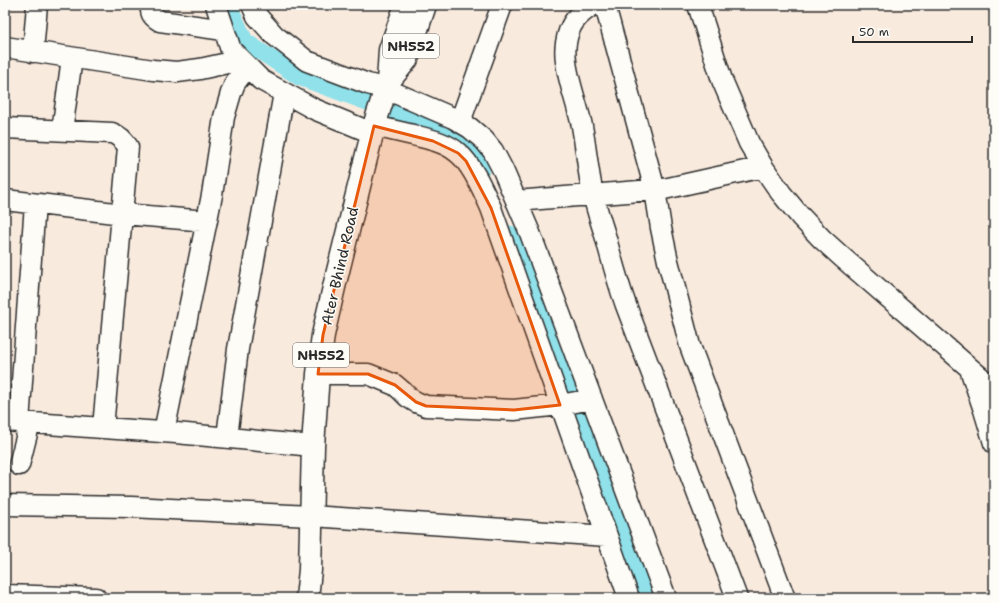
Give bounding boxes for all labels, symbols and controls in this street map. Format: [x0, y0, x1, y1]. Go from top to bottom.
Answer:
scale bar [853, 18, 972, 44]
text: 50 m [859, 24, 889, 40]
road number: NH552 [383, 34, 439, 58]
street label: Ater Bhind Road [317, 204, 363, 327]
road number: NH552 [293, 343, 349, 367]

